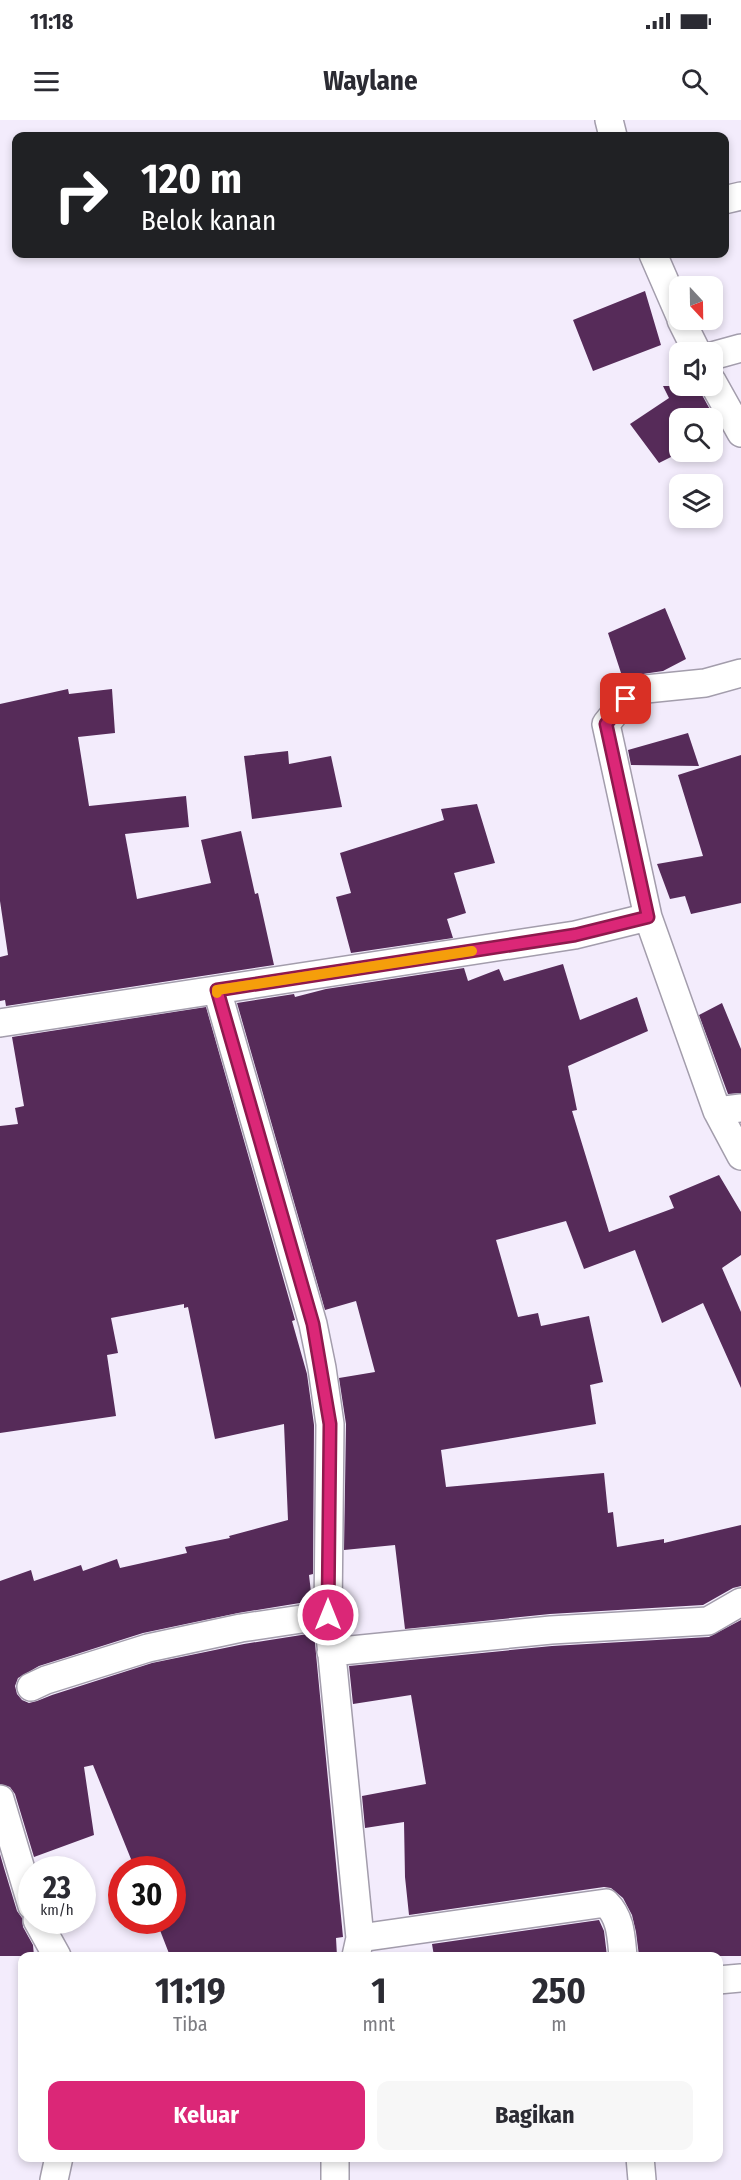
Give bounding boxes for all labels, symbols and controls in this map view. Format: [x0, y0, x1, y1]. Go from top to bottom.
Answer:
text: 11:18 [30, 8, 73, 35]
icon: menu [30, 65, 63, 98]
text: Waylane [323, 65, 418, 97]
icon: search [678, 65, 711, 98]
text: 120 m [141, 154, 242, 204]
icon: right [42, 156, 120, 234]
text: Belok kanan [141, 205, 276, 237]
north arrow [669, 276, 723, 330]
map controls [669, 276, 723, 528]
button: sound [669, 342, 723, 396]
button: search [669, 408, 723, 462]
button: layers [669, 474, 723, 528]
pin [600, 673, 651, 724]
icon: arrive [609, 682, 642, 715]
position arrow [296, 1583, 360, 1647]
speed limit sign: 30 [108, 1856, 186, 1934]
text: 23 [43, 1870, 71, 1906]
text: km/h [40, 1901, 74, 1919]
text: 11:19 [155, 1969, 226, 2013]
text: 1 [371, 1969, 386, 2013]
text: 250 [532, 1969, 586, 2013]
text: Tiba [173, 2012, 208, 2036]
text: mnt [363, 2012, 395, 2036]
text: m [551, 2012, 567, 2036]
button: Keluar [48, 2081, 365, 2150]
button: Bagikan [377, 2081, 693, 2150]

